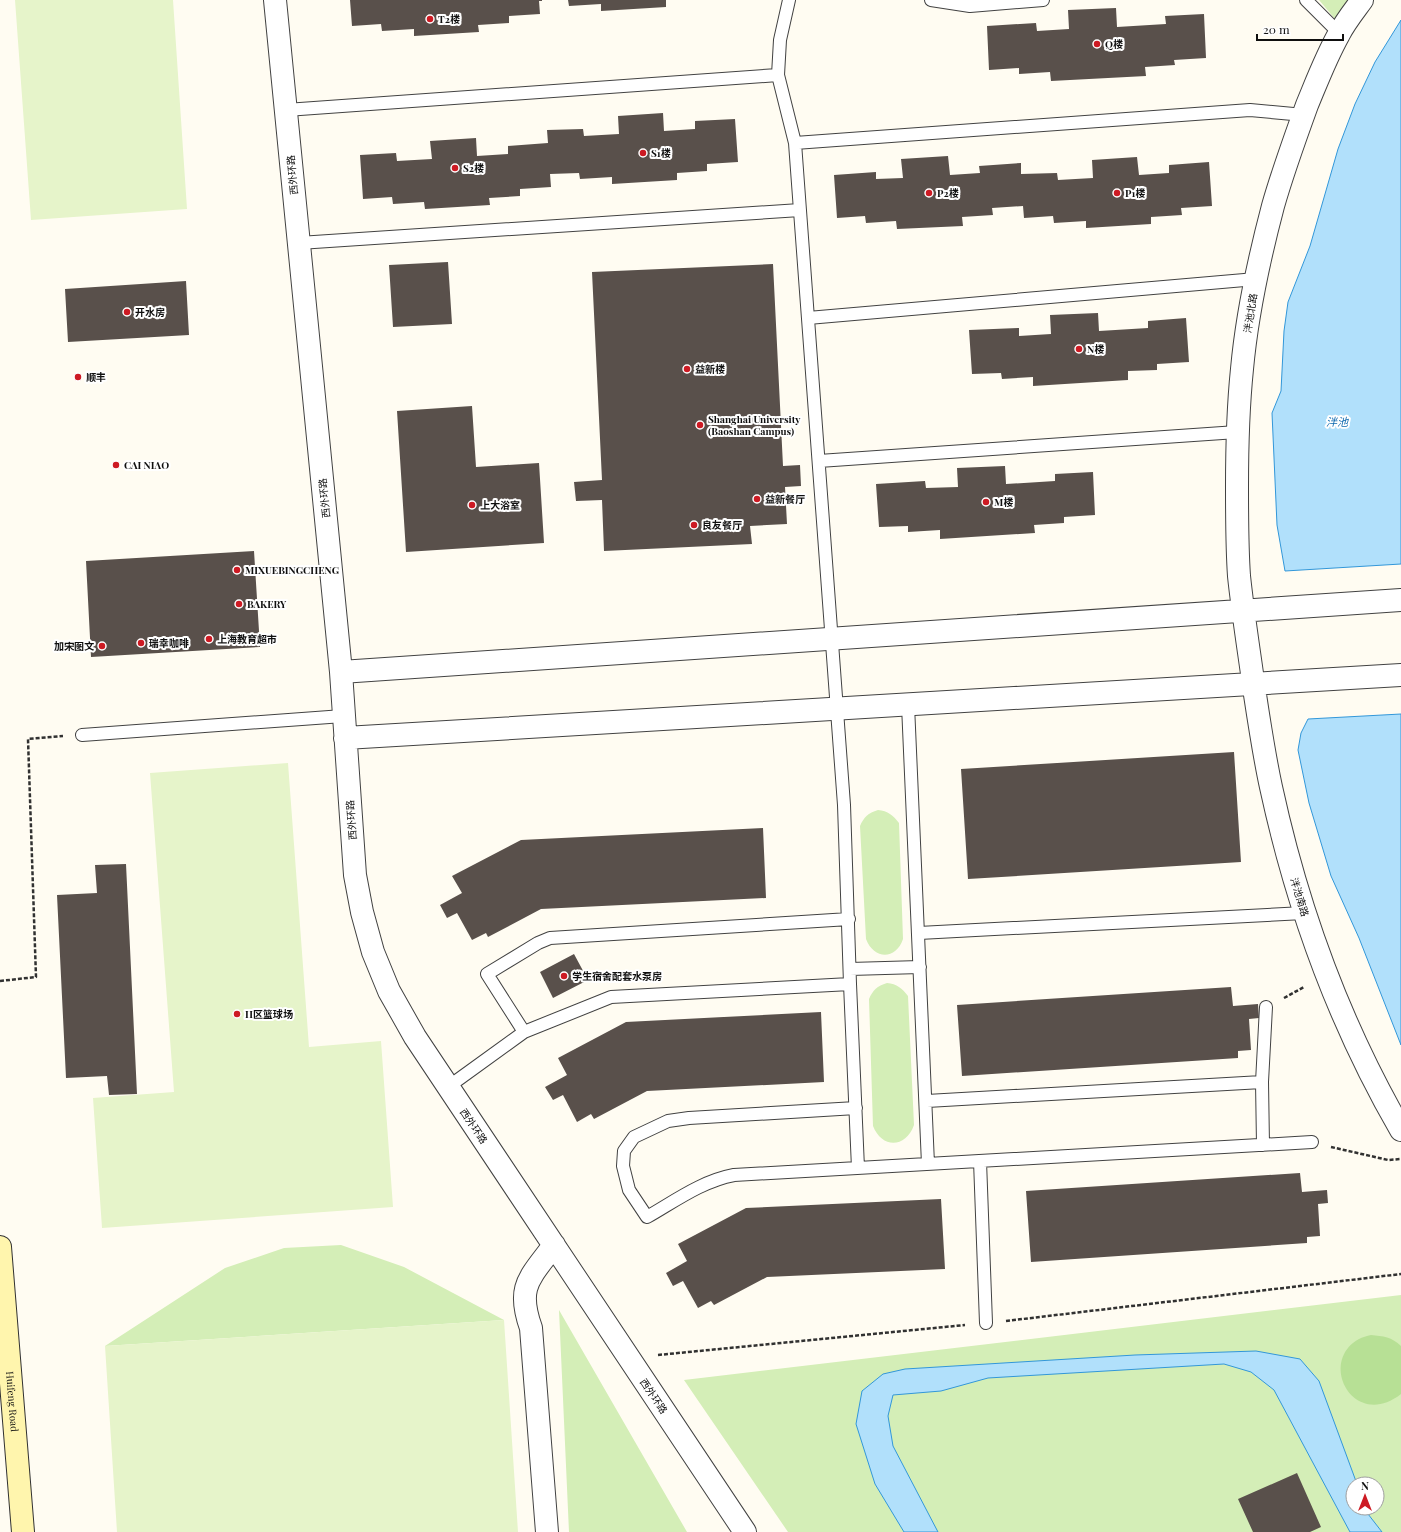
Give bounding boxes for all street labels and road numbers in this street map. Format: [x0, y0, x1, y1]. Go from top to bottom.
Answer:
street label: 西外环路 [283, 154, 301, 196]
street label: 泮池北路 [1240, 292, 1260, 334]
street label: 西外环路 [315, 477, 333, 519]
street label: 西外环路 [343, 800, 359, 840]
street label: 泮池南路 [1287, 876, 1313, 918]
street label: 西外环路 [457, 1106, 491, 1146]
street label: Huifeng Road [3, 1371, 22, 1433]
street label: 西外环路 [637, 1376, 671, 1416]

